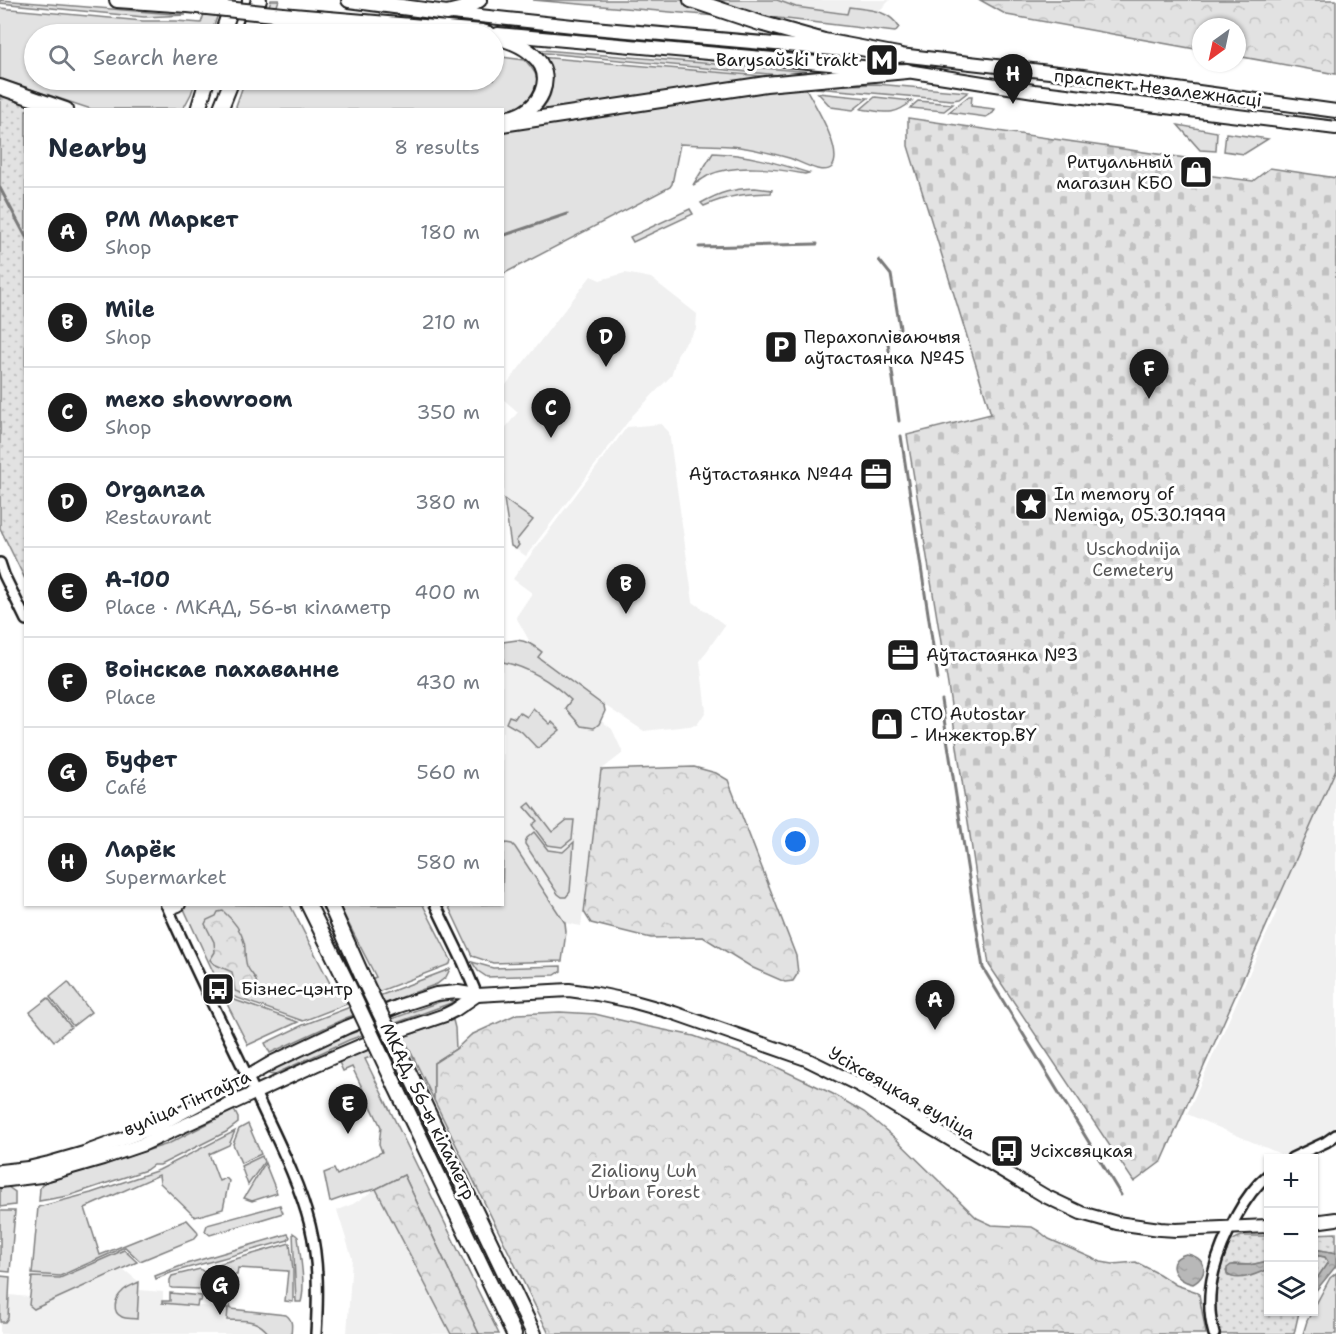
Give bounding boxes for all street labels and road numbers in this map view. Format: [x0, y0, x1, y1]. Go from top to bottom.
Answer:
street label: праспект Незалежнасці [1053, 63, 1263, 113]
street label: МКАД, 56-ы кіламетр [375, 1018, 481, 1204]
street label: Усіхсвяцкая вуліца [824, 1041, 980, 1145]
street label: вуліца Гінтаўта [120, 1064, 254, 1142]

